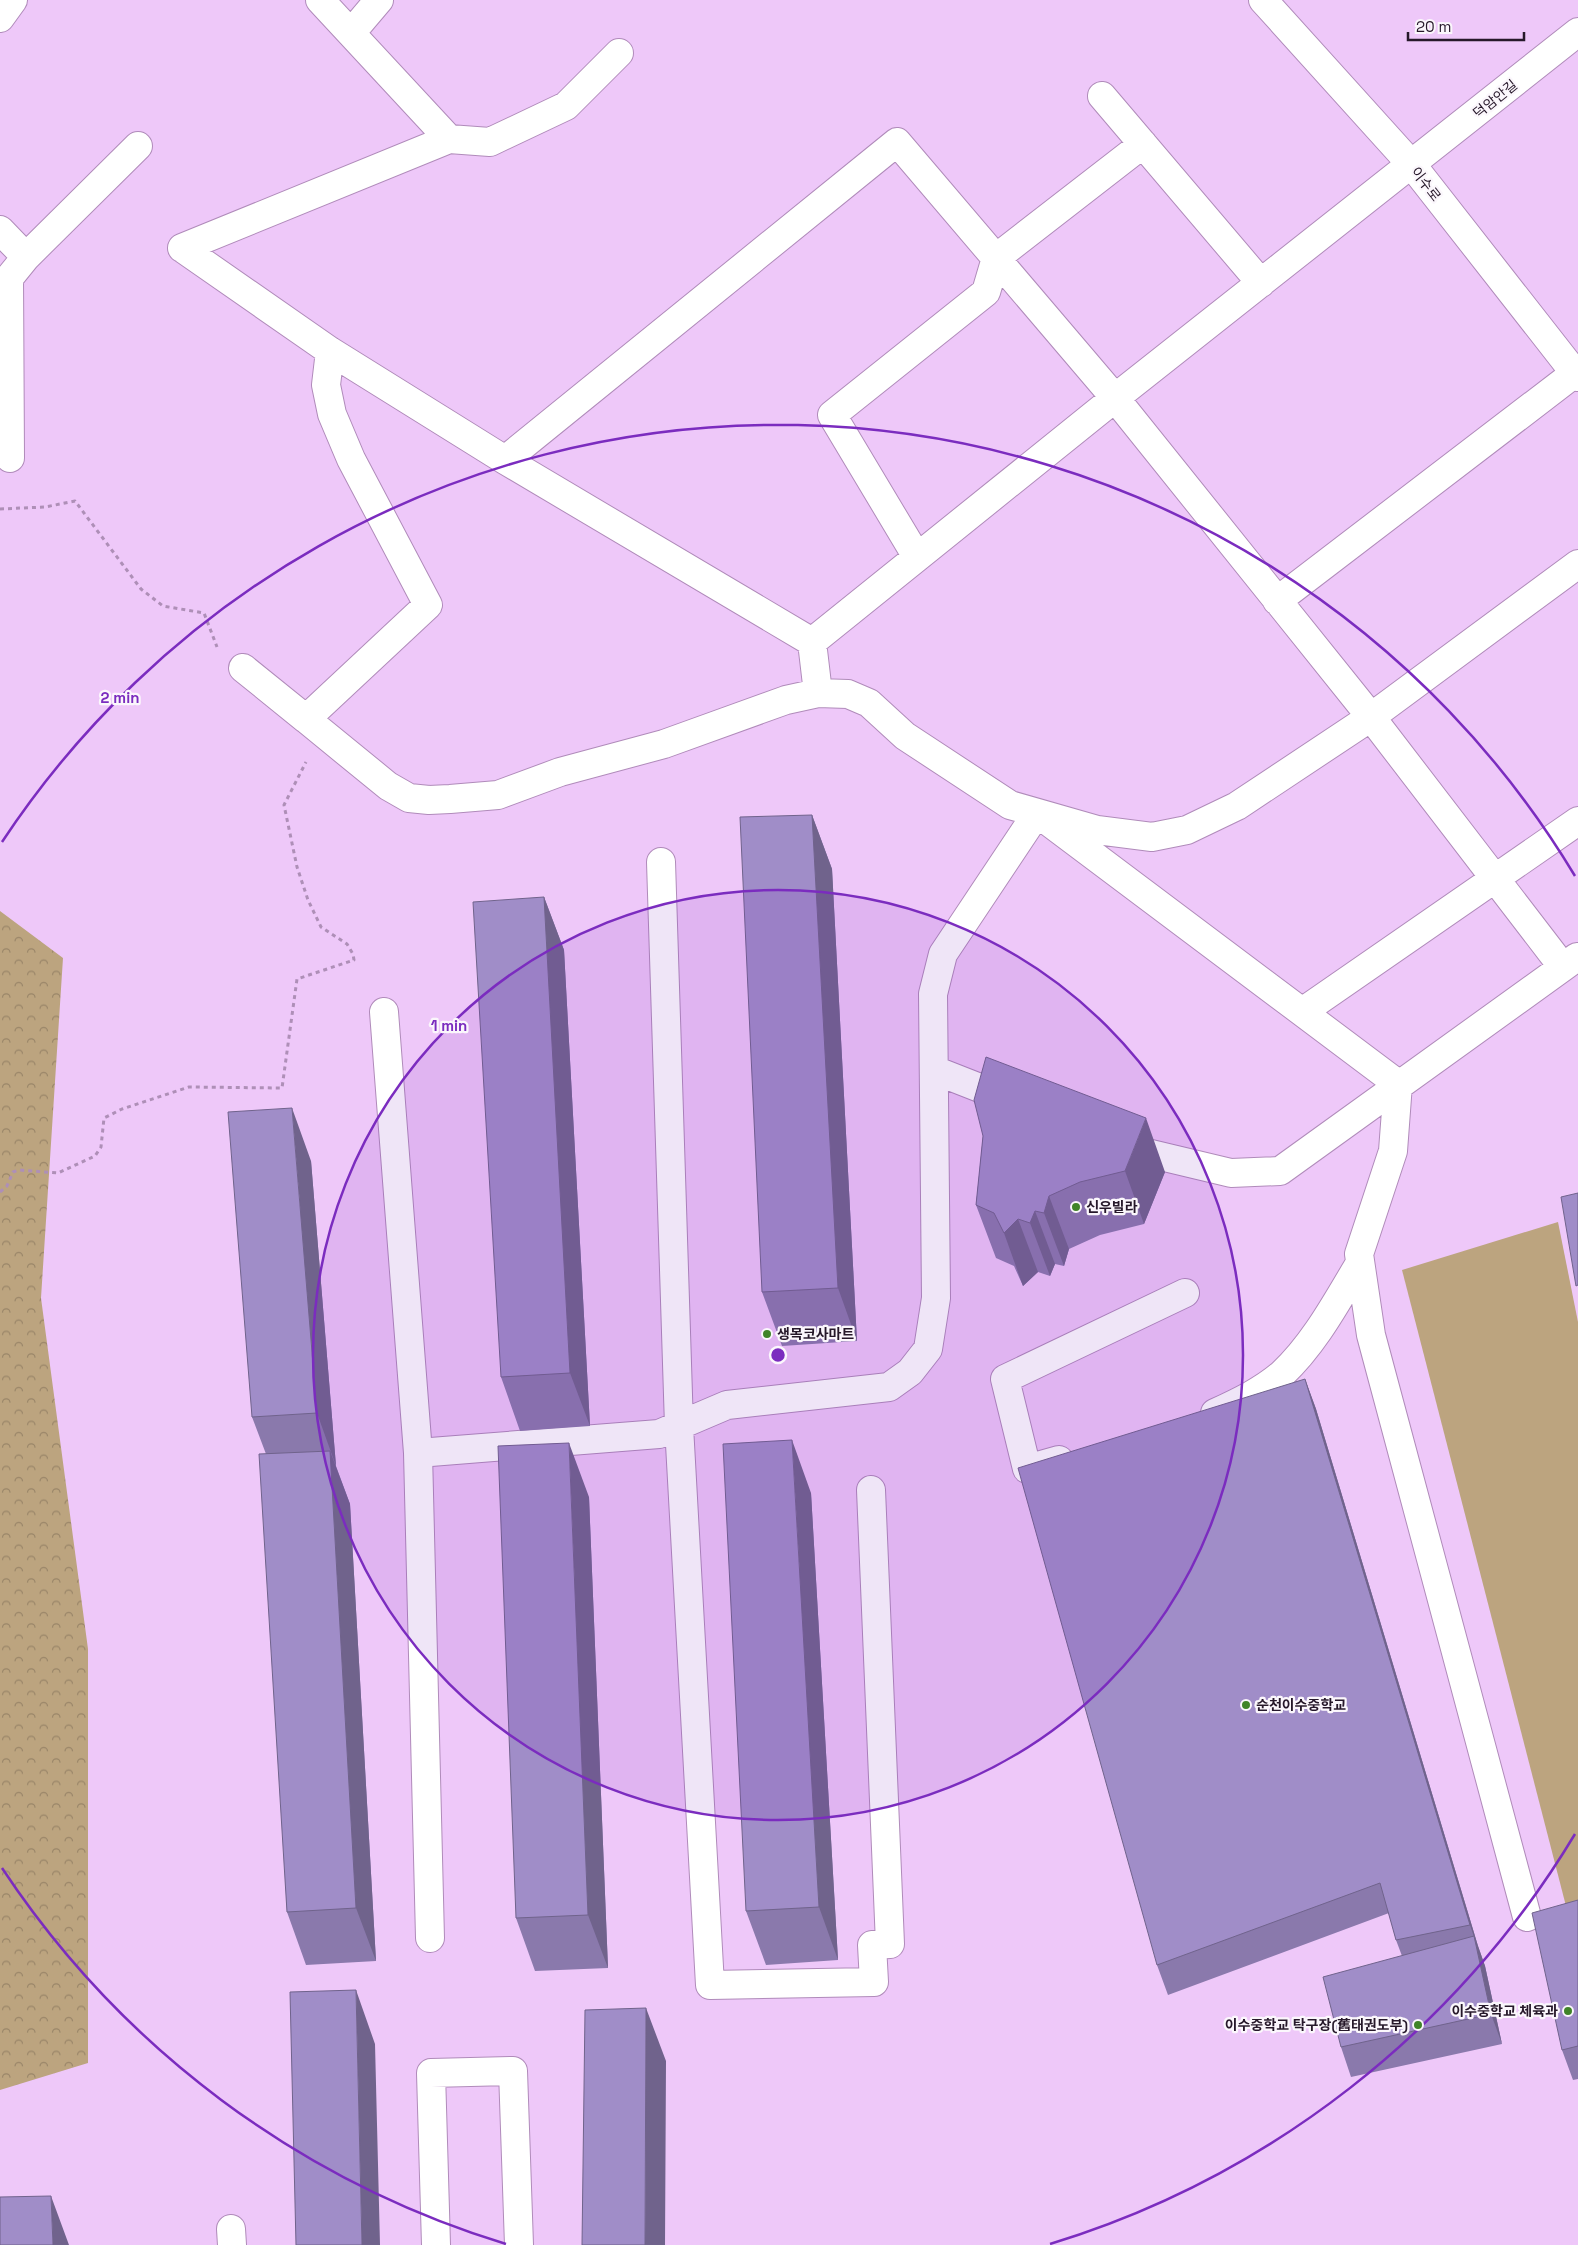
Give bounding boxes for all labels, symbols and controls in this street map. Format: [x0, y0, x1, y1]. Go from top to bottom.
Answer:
scale bar [1408, 10, 1524, 42]
text: 20 m [1416, 17, 1451, 36]
street label: 덕암안길 [1469, 76, 1521, 122]
street label: 이수로 [1407, 163, 1445, 205]
text: 2 min [101, 688, 139, 707]
text: 1 min [431, 1016, 467, 1035]
place label: 신우빌라 [1086, 1198, 1138, 1216]
marker: 신우빌라 [1070, 1201, 1082, 1213]
place label: 생목코사마트 [777, 1325, 854, 1343]
marker: 생목코사마트 [761, 1328, 773, 1340]
centre of rings [769, 1346, 787, 1364]
place label: 순천이수중학교 [1256, 1696, 1346, 1714]
marker: 순천이수중학교 [1240, 1699, 1252, 1711]
place label: 이수중학교 체육과 [1451, 2002, 1558, 2020]
marker: 이수중학교 체육과 [1562, 2005, 1574, 2017]
place label: 이수중학교 탁구장(舊태권도부) [1225, 2016, 1408, 2034]
marker: 이수중학교 탁구장(舊태권도부) [1412, 2019, 1424, 2031]

